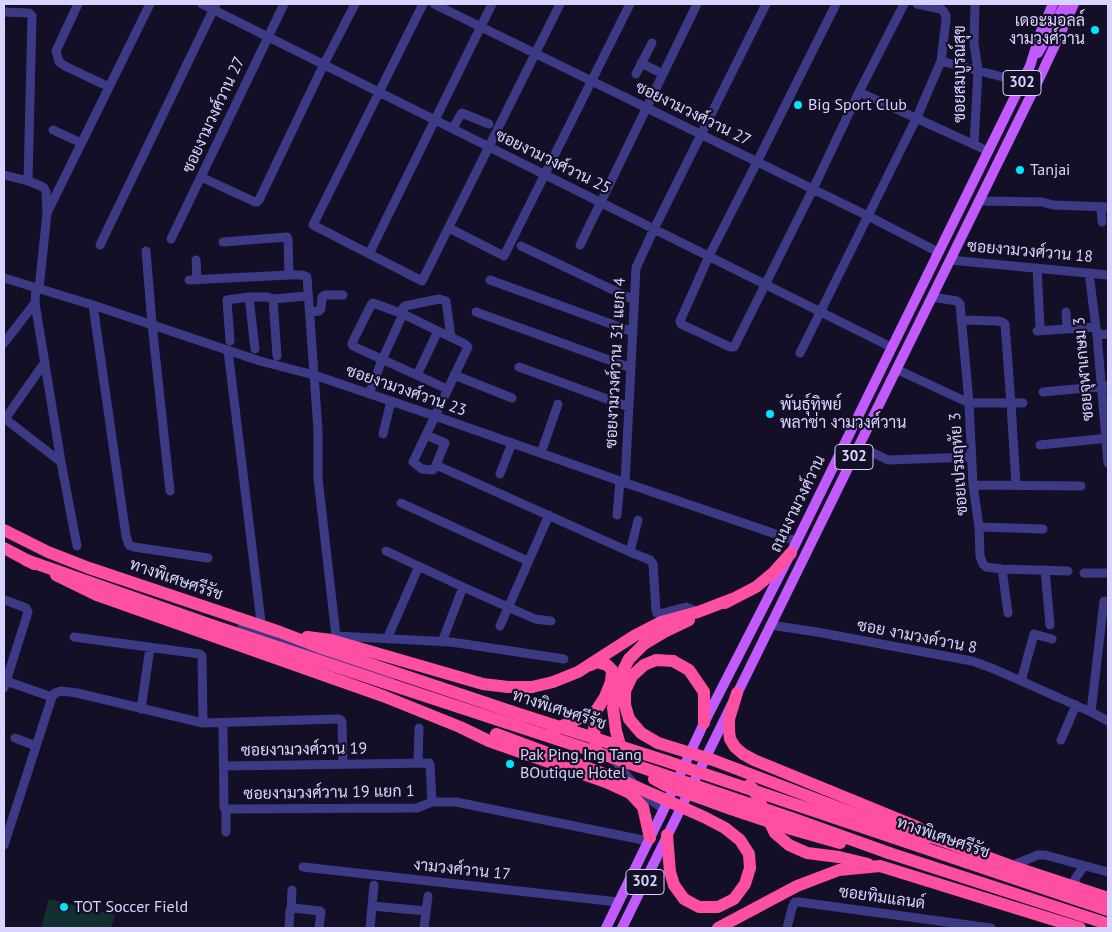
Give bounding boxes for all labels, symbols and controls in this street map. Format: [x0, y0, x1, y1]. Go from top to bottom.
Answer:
place label: เดอะมอลล์ งามวงศ์วาน [1009, 11, 1085, 49]
marker: เดอะมอลล์ งามวงศ์วาน [1089, 24, 1101, 36]
street label: ซอยสมบูรณ์สุข [950, 25, 970, 123]
street label: ซอยงามวงศ์วาน 27 [179, 54, 249, 176]
road number: 302 [1003, 70, 1041, 96]
street label: ซอยงามวงศ์วาน 27 [632, 78, 754, 150]
place label: Big Sport Club [808, 95, 907, 115]
marker: Big Sport Club [792, 99, 804, 111]
street label: ซอยงามวงศ์วาน 25 [492, 126, 614, 198]
place label: Tanjai [1030, 160, 1070, 180]
marker: Tanjai [1014, 164, 1026, 176]
street label: ซอยงามวงศ์วาน 18 [966, 237, 1094, 267]
street label: ซอยงามวงศ์วาน 31 แยก 4 [602, 277, 630, 449]
street label: ซอยจุฬาเกษม 3 [1070, 316, 1098, 422]
street label: ซอยงามวงศ์วาน 23 [343, 361, 469, 421]
place label: พันธุ์ทิพย์ พลาซ่า งามวงศ์วาน [780, 395, 907, 433]
marker: พันธุ์ทิพย์ พลาซ่า งามวงศ์วาน [764, 408, 776, 420]
street label: ซอยเปรมฤทัย 3 [946, 412, 972, 516]
road number: 302 [835, 444, 873, 470]
street label: ถนนงามวงศ์วาน [766, 452, 830, 556]
street label: ทางพิเศษศรีรัช [127, 555, 225, 605]
street label: ซอย งามวงค์วาน 8 [855, 616, 979, 658]
street label: ทางพิเศษศรีรัช [510, 686, 608, 734]
street label: ซอยงามวงศ์วาน 19 [241, 739, 367, 761]
place label: Pak Ping Ing Tang BOutique Hotel [520, 745, 642, 783]
marker: Pak Ping Ing Tang BOutique Hotel [504, 758, 516, 770]
street label: ซอยงามวงศ์วาน 19 แยก 1 [243, 782, 415, 804]
street label: ทางพิเศษศรีรัช [894, 813, 992, 863]
street label: งามวงศ์วาน 17 [412, 855, 512, 885]
road number: 302 [626, 870, 664, 894]
street label: ซอยทิมแลนด์ [838, 882, 926, 914]
place label: TOT Soccer Field [74, 897, 188, 917]
marker: TOT Soccer Field [58, 901, 70, 913]

